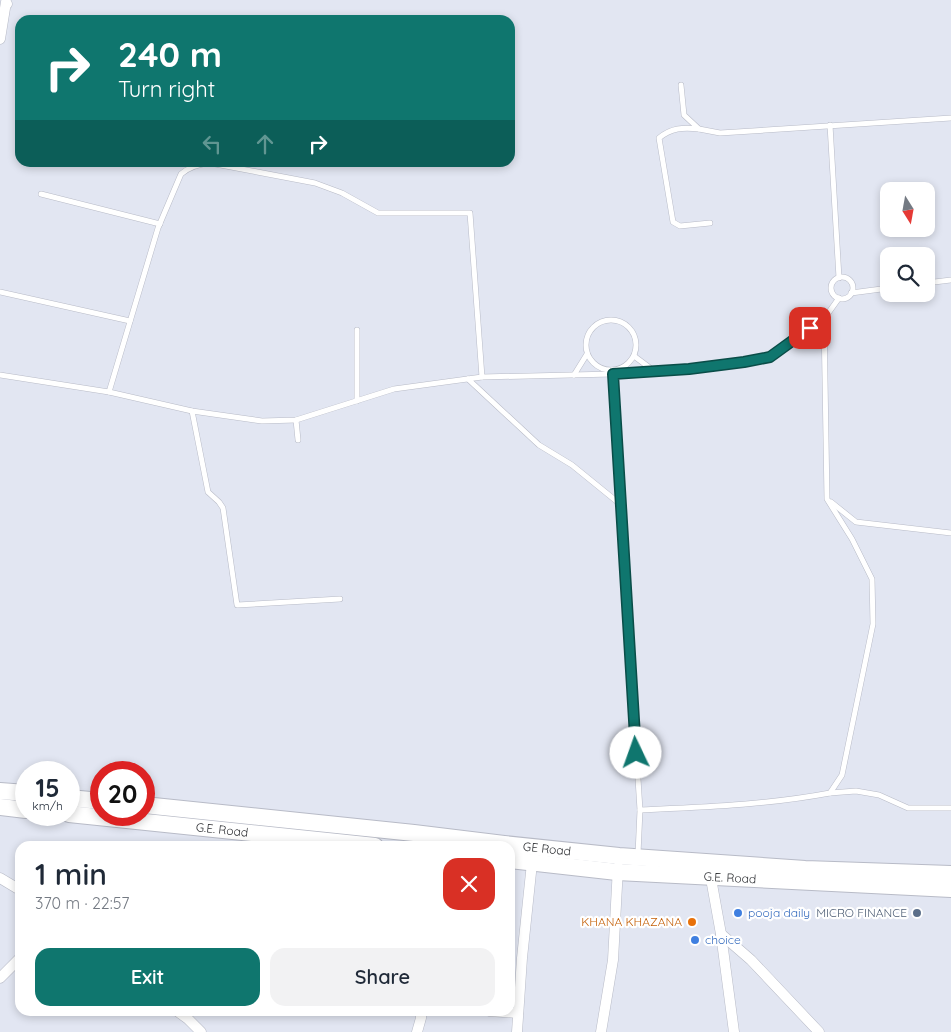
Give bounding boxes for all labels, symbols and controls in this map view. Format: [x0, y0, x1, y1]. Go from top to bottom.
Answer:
text: 240 m [118, 32, 222, 76]
icon: right [35, 35, 100, 100]
text: Turn right [118, 75, 215, 103]
icon: left [198, 130, 226, 158]
icon: ahead [251, 130, 279, 158]
icon: right [304, 130, 332, 158]
north arrow [880, 182, 935, 238]
map controls [880, 182, 935, 302]
button: search [880, 247, 935, 302]
pin [789, 307, 831, 349]
icon: arrive [796, 314, 824, 342]
position arrow [609, 726, 661, 778]
speed limit sign: 20 [90, 761, 155, 826]
text: 15 [35, 772, 60, 803]
text: km/h [32, 798, 63, 813]
street label: G.E. Road [195, 819, 249, 840]
street label: GE Road [522, 839, 572, 858]
text: 1 min [35, 855, 107, 893]
button: close [443, 858, 495, 910]
street label: G.E. Road [703, 869, 757, 886]
text: 370 m · 22:57 [35, 893, 130, 913]
place label: pooja daily [748, 905, 810, 920]
place label: MICRO FINANCE [816, 905, 907, 920]
marker: pooja daily [732, 907, 744, 919]
marker: MICRO FINANCE [911, 907, 923, 919]
place label: KHANA KHAZANA [581, 914, 682, 929]
marker: KHANA KHAZANA [686, 916, 698, 928]
place label: choice [705, 932, 741, 947]
marker: choice [689, 934, 701, 946]
button: Exit [35, 948, 260, 1006]
button: Share [270, 948, 495, 1006]

